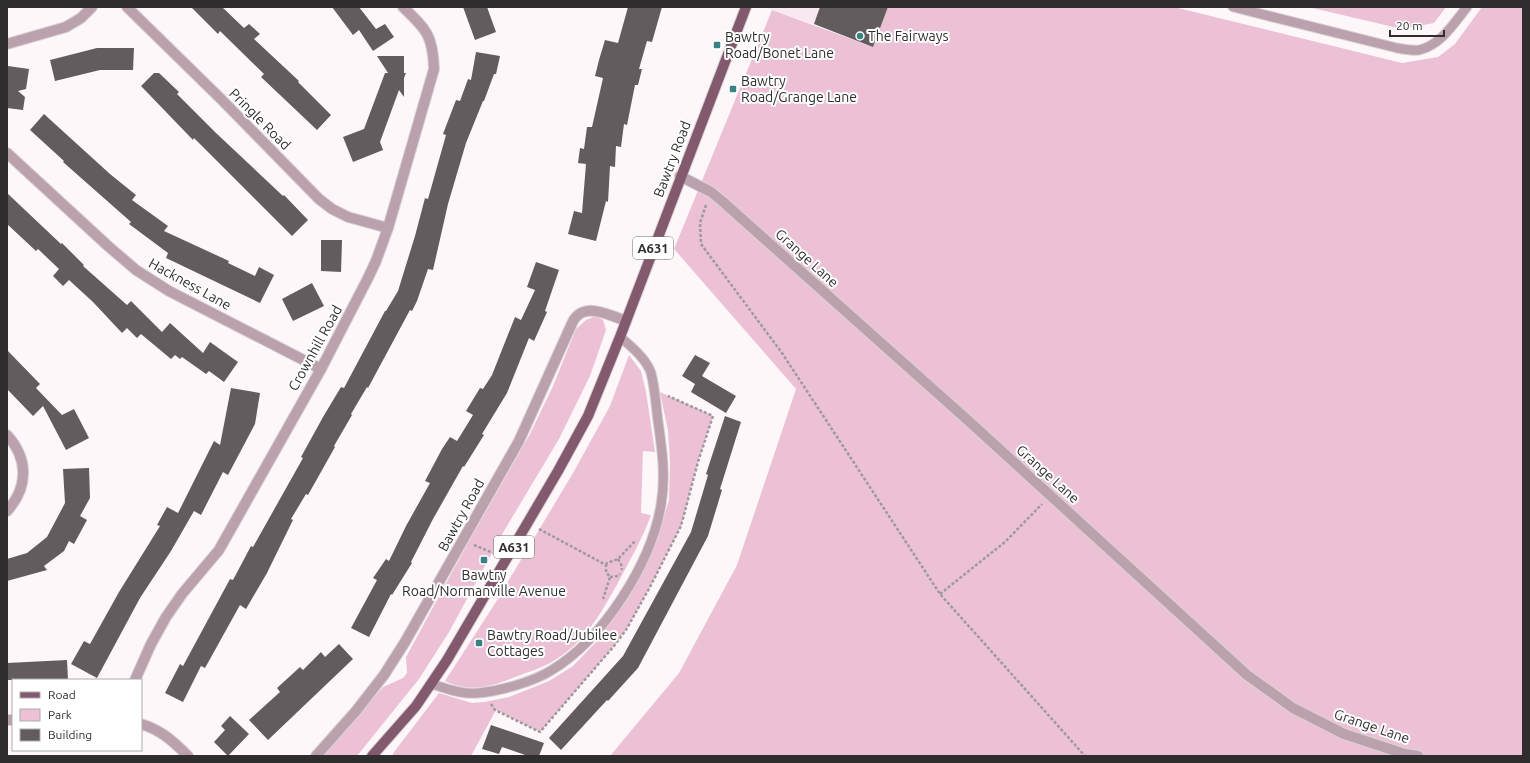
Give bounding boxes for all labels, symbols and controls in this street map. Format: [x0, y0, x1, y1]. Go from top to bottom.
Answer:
scale bar [1390, 12, 1444, 38]
text: 20 m [1396, 19, 1423, 32]
place label: The Fairways [868, 28, 949, 44]
place label: Bawtry Road/Bonet Lane [725, 29, 834, 61]
marker: The Fairways [855, 31, 865, 41]
marker: Bawtry Road/Bonet Lane [712, 40, 722, 50]
place label: Bawtry Road/Grange Lane [741, 73, 857, 105]
marker: Bawtry Road/Grange Lane [728, 84, 738, 94]
street label: Pringle Road [226, 85, 294, 153]
street label: Bawtry Road [650, 119, 694, 199]
street label: Grange Lane [772, 226, 842, 290]
road number: A631 [633, 237, 673, 259]
street label: Hackness Lane [146, 255, 234, 313]
street label: Crownhill Road [285, 303, 345, 393]
street label: Grange Lane [1013, 442, 1083, 506]
street label: Bawtry Road [435, 476, 487, 554]
road number: A631 [494, 536, 534, 558]
marker: Bawtry Road/Normanville Avenue [479, 555, 489, 565]
place label: Bawtry Road/Normanville Avenue [402, 567, 566, 599]
place label: Bawtry Road/Jubilee Cottages [487, 627, 617, 659]
marker: Bawtry Road/Jubilee Cottages [474, 638, 484, 648]
legend [12, 679, 142, 751]
text: Road [48, 688, 76, 701]
street label: Grange Lane [1332, 706, 1412, 746]
text: Park [48, 708, 72, 721]
text: Building [48, 728, 92, 741]

